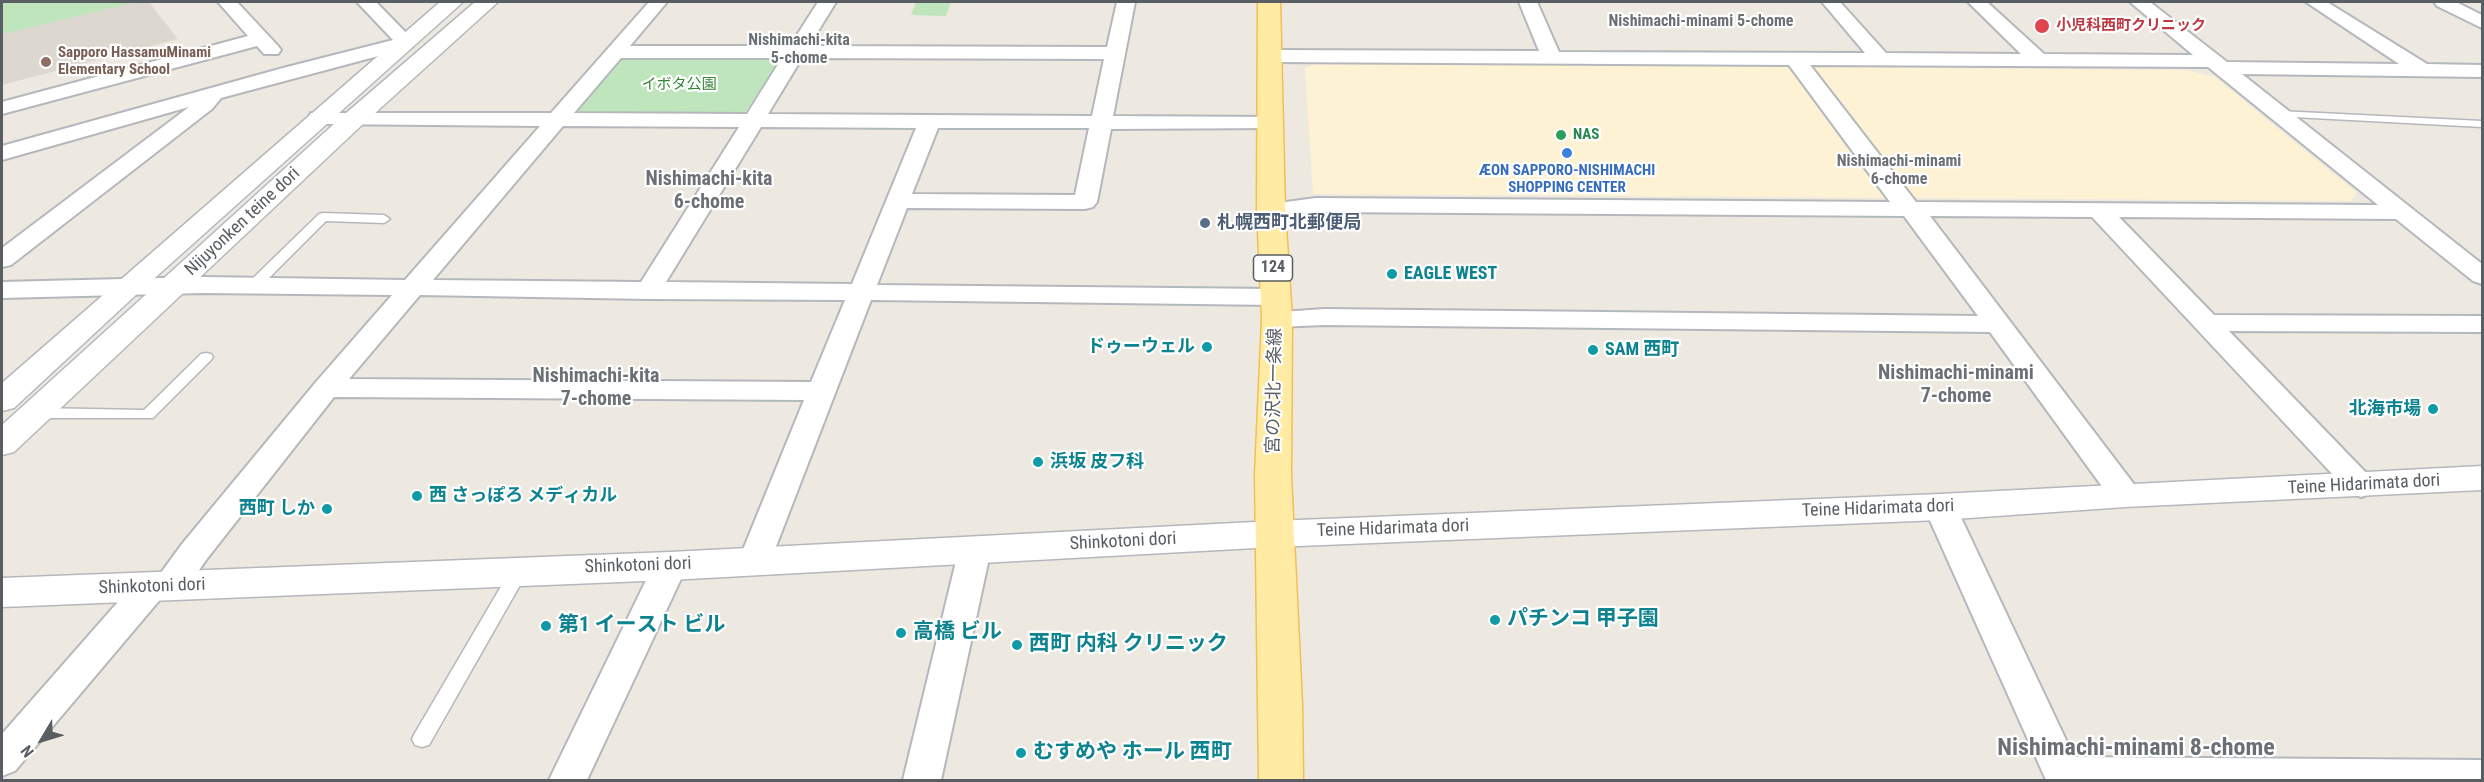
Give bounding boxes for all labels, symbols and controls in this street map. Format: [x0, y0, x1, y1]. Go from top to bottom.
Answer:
district label: Nishimachi-minami 5-chome [1609, 12, 1793, 32]
marker: 小児科西町クリニック [2033, 17, 2051, 35]
place label: 小児科西町クリニック [2056, 17, 2206, 35]
district label: Nishimachi-kita 5-chome [748, 31, 850, 69]
place label: Sapporo HassamuMinami Elementary School [58, 44, 211, 79]
marker: Sapporo HassamuMinami Elementary School [39, 55, 53, 69]
park label: イボタ公園 [642, 76, 716, 94]
place label: NAS [1573, 126, 1599, 144]
marker: NAS [1554, 128, 1568, 142]
marker: ÆON SAPPORO-NISHIMACHI SHOPPING CENTER [1560, 146, 1574, 160]
district label: Nishimachi-minami 6-chome [1837, 152, 1961, 190]
place label: ÆON SAPPORO-NISHIMACHI SHOPPING CENTER [1479, 162, 1655, 197]
street label: Nijuyonken teine dori [181, 163, 305, 281]
district label: Nishimachi-kita 6-chome [646, 168, 772, 215]
place label: 札幌西町北郵便局 [1217, 212, 1361, 234]
marker: 札幌西町北郵便局 [1198, 216, 1212, 230]
road number: 124 [1254, 255, 1292, 281]
place label: EAGLE WEST [1404, 263, 1497, 285]
marker: EAGLE WEST [1385, 267, 1399, 281]
street label: 宮の沢北一条線 [1263, 328, 1287, 454]
place label: ドゥーウェル [1087, 336, 1195, 358]
place label: SAM 西町 [1605, 339, 1679, 361]
marker: ドゥーウェル [1200, 340, 1214, 354]
marker: SAM 西町 [1586, 343, 1600, 357]
district label: Nishimachi-minami 7-chome [1878, 362, 2034, 409]
district label: Nishimachi-kita 7-chome [533, 365, 659, 412]
place label: 北海市場 [2349, 398, 2421, 420]
marker: 北海市場 [2426, 402, 2440, 416]
place label: 浜坂 皮フ科 [1050, 451, 1144, 473]
marker: 浜坂 皮フ科 [1031, 455, 1045, 469]
street label: Teine Hidarimata dori [2287, 470, 2441, 500]
place label: 西 さっぽろ メディカル [429, 485, 617, 507]
marker: 西 さっぽろ メディカル [410, 489, 424, 503]
street label: Teine Hidarimata dori [1801, 496, 1955, 522]
place label: 西町 しか [239, 498, 315, 520]
marker: 西町 しか [320, 502, 334, 516]
street label: Teine Hidarimata dori [1316, 516, 1470, 542]
street label: Shinkotoni dori [1069, 528, 1177, 556]
street label: Shinkotoni dori [584, 553, 692, 579]
street label: Shinkotoni dori [98, 574, 206, 600]
place label: パチンコ 甲子園 [1507, 607, 1659, 633]
place label: 第1 イースト ビル [558, 613, 725, 639]
marker: パチンコ 甲子園 [1488, 613, 1502, 627]
marker: 第1 イースト ビル [539, 619, 553, 633]
place label: 高橋 ビル [913, 620, 1002, 646]
marker: 高橋 ビル [894, 626, 908, 640]
place label: 西町 内科 クリニック [1029, 632, 1228, 658]
marker: 西町 内科 クリニック [1010, 638, 1024, 652]
north arrow [12, 710, 72, 770]
district label: Nishimachi-minami 8-chome [1997, 735, 2275, 763]
place label: むすめや ホール 西町 [1033, 740, 1232, 766]
text: N [17, 742, 38, 761]
marker: むすめや ホール 西町 [1014, 746, 1028, 760]

